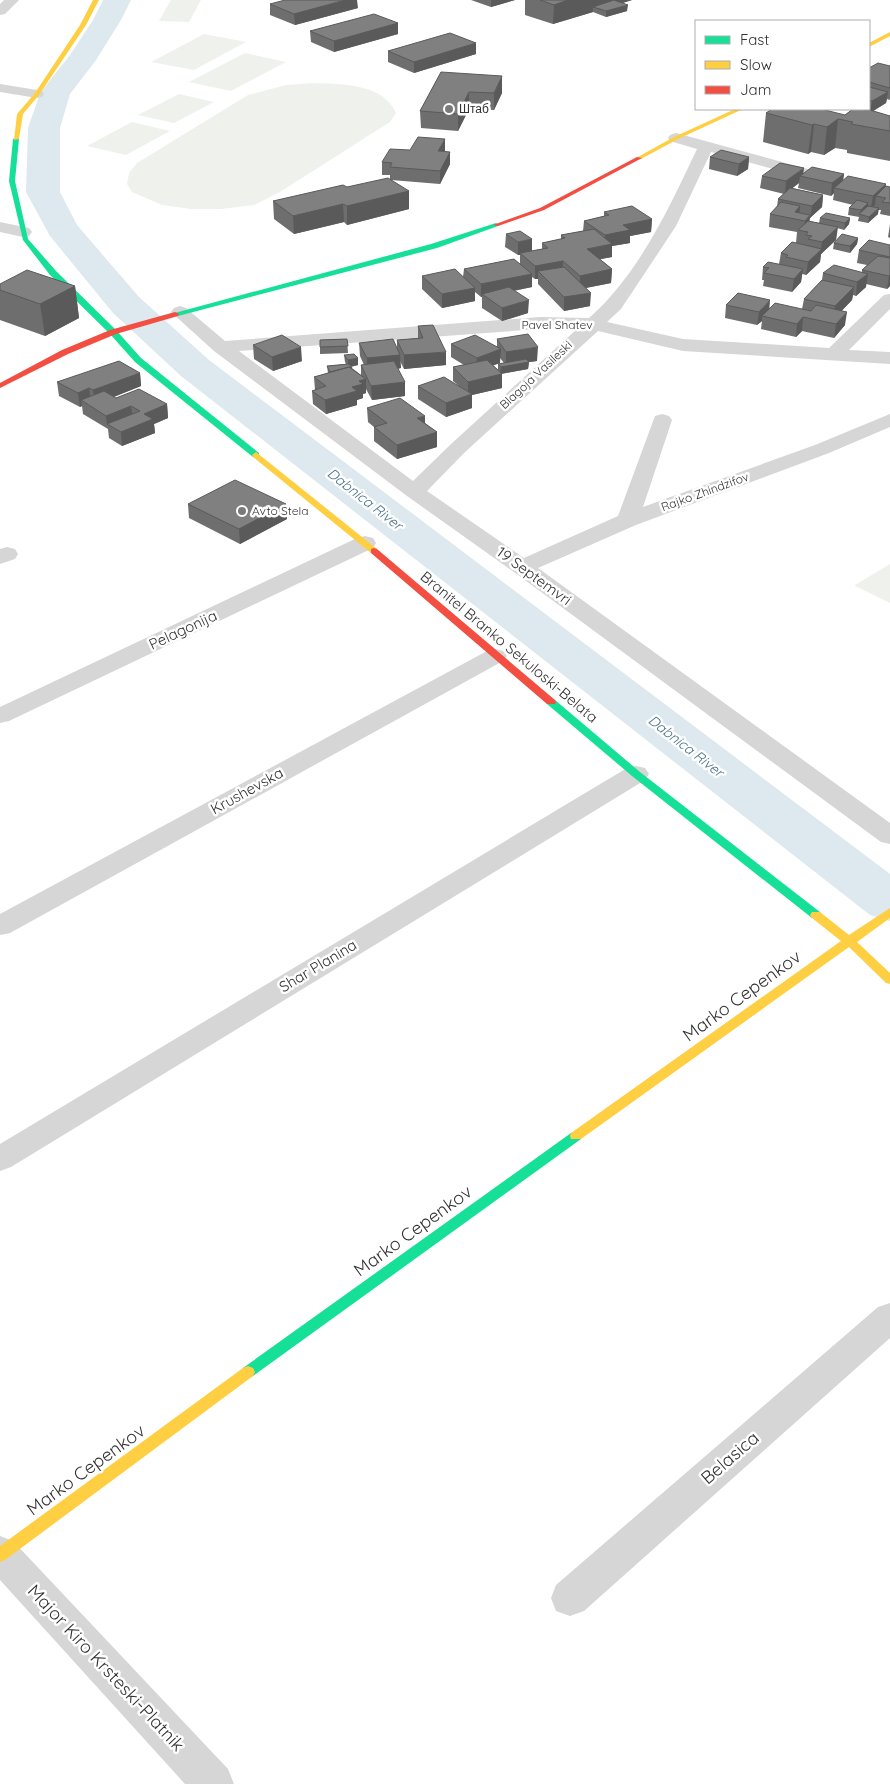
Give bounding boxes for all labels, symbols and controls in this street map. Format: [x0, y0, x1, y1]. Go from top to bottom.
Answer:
legend [695, 20, 870, 110]
text: Fast [740, 30, 769, 49]
text: Slow [740, 55, 772, 74]
text: Jam [740, 80, 771, 99]
place label: Штаб [459, 101, 489, 116]
marker: Штаб [443, 103, 455, 115]
street label: Pavel Shatev [521, 317, 593, 332]
street label: Blagoja Vasileski [496, 337, 575, 412]
water label: Dabnica River [324, 464, 408, 535]
street label: Rajko Zhindzifov [659, 469, 751, 514]
place label: Avto Stela [252, 503, 308, 518]
marker: Avto Stela [236, 505, 248, 517]
street label: 19 Septemvri [493, 542, 575, 609]
street label: Branitel Branko Sekuloski-Belata [417, 567, 602, 727]
street label: Pelagonija [146, 606, 220, 654]
water label: Dabnica River [645, 711, 729, 782]
street label: Krushevska [207, 763, 286, 818]
street label: Shar Planina [276, 935, 360, 996]
street label: Marko Cepenkov [678, 945, 805, 1046]
street label: Marko Cepenkov [349, 1180, 476, 1281]
street label: Marko Cepenkov [22, 1419, 149, 1520]
street label: Belasica [696, 1426, 763, 1489]
street label: Major Kiro Krsteski-Platnik [23, 1579, 190, 1756]

